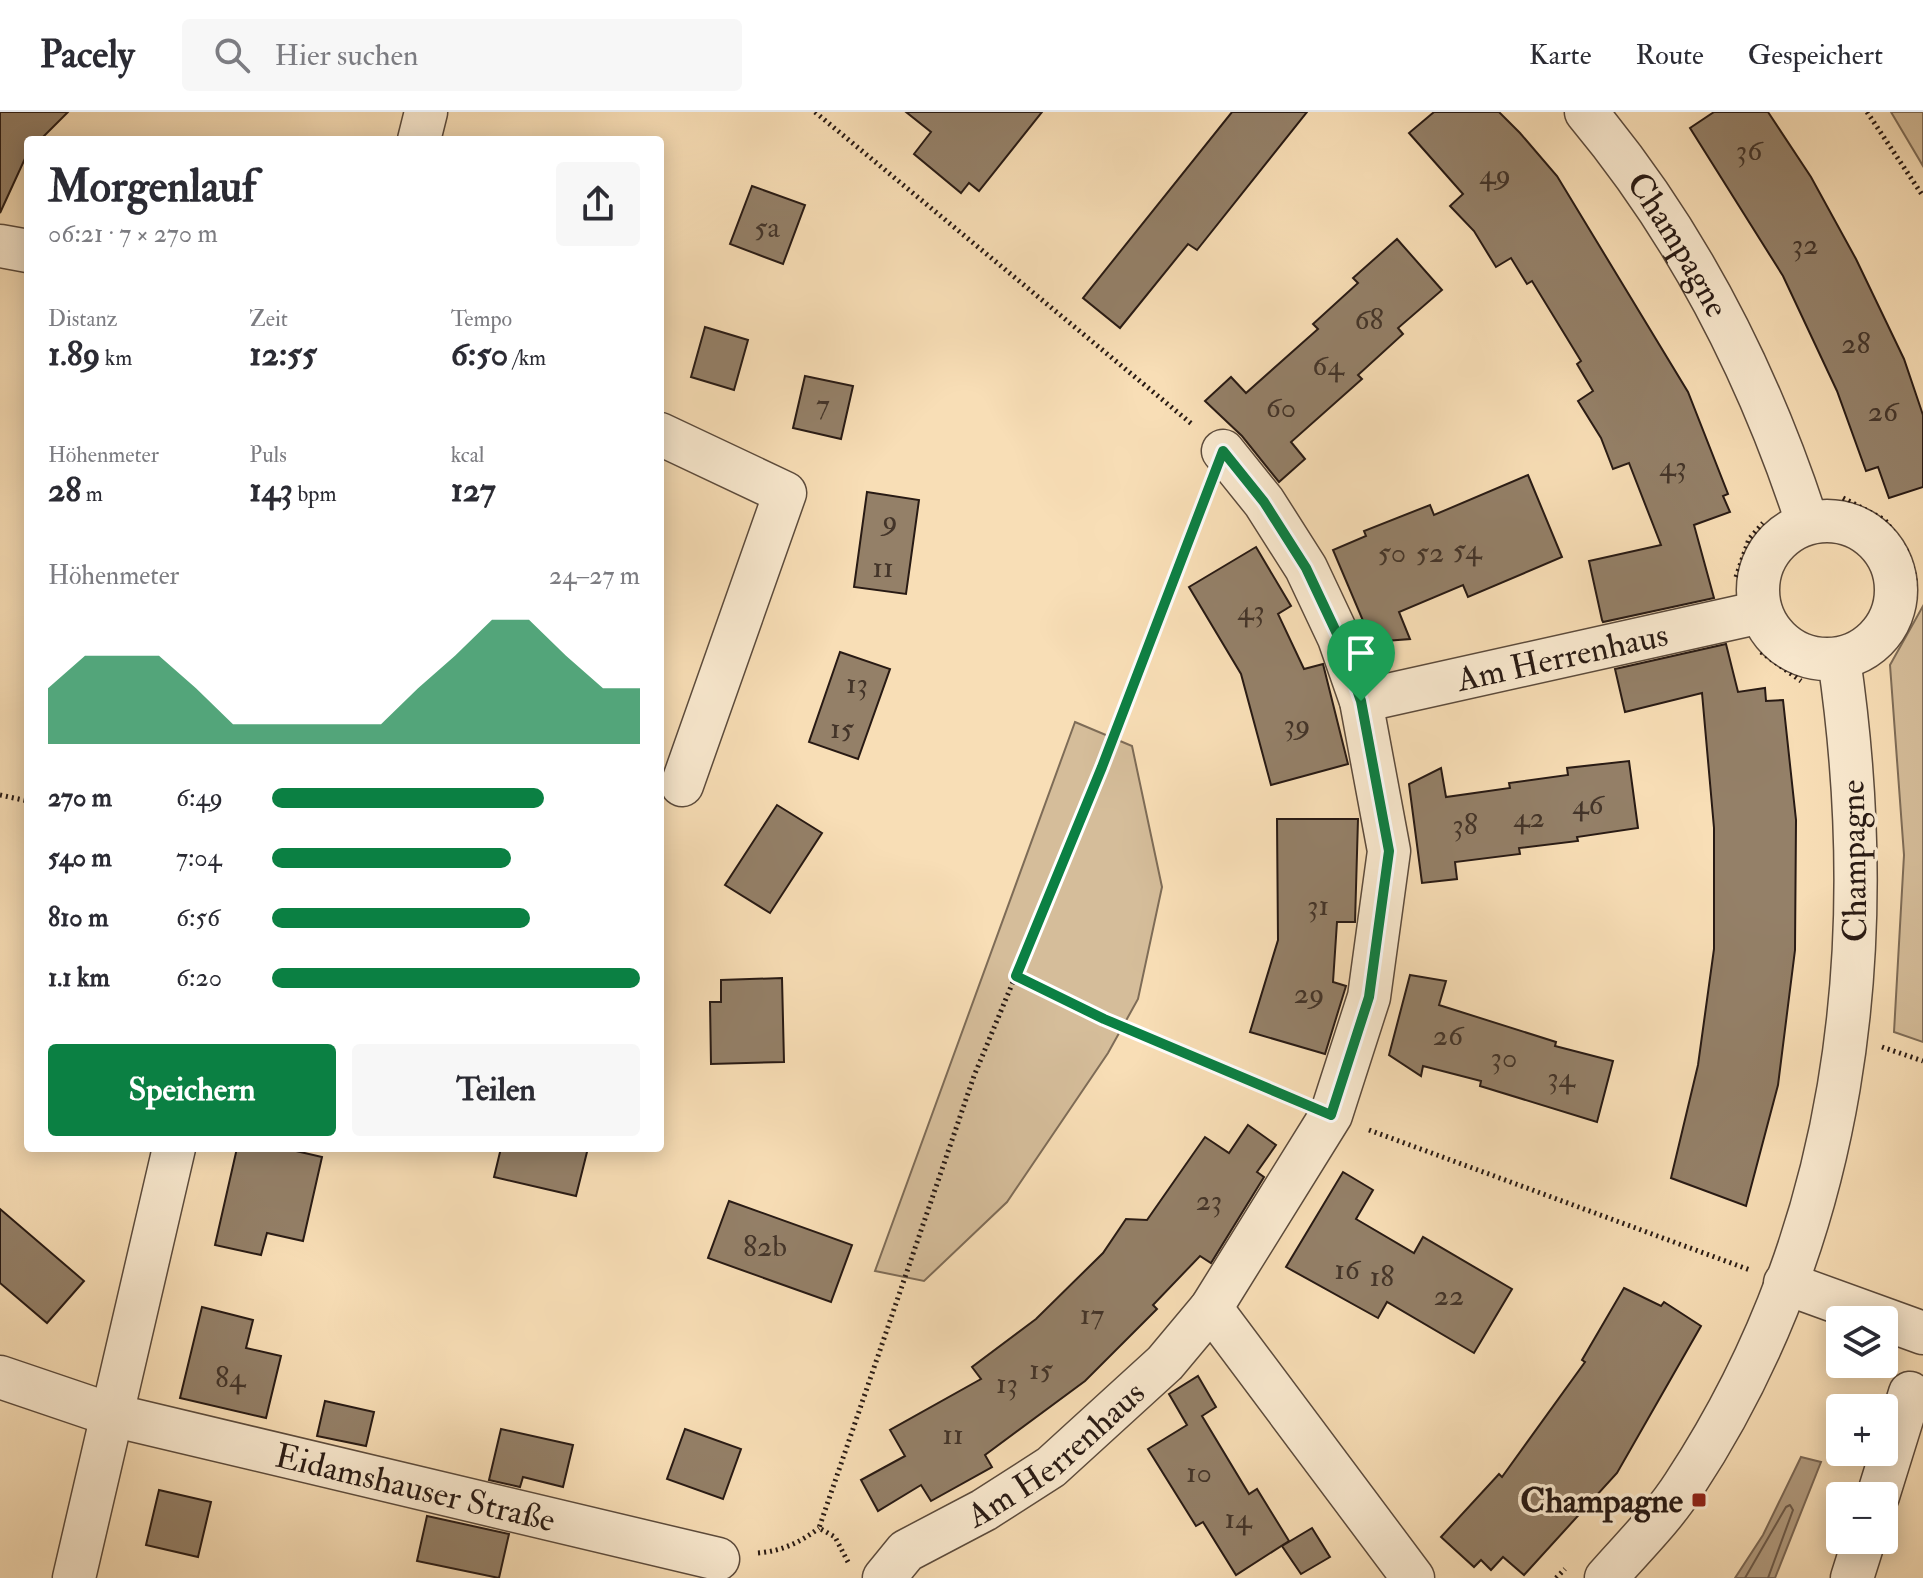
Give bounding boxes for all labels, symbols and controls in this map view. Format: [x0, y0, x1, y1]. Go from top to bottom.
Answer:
search box [182, 19, 742, 91]
text: Pacely [40, 31, 134, 79]
icon: search [210, 33, 254, 77]
text: Hier suchen [274, 37, 419, 74]
text: Karte [1529, 38, 1591, 73]
text: Route [1635, 38, 1704, 73]
text: Gespeichert [1748, 38, 1883, 73]
house number: 36 [1736, 132, 1764, 169]
house number: 49 [1479, 156, 1511, 193]
text: Morgenlauf [48, 160, 256, 215]
button: share [556, 162, 640, 246]
street label: Champagne [1617, 164, 1738, 325]
house number: 5a [754, 209, 780, 246]
text: 06:21 · 7 × 270 m [48, 218, 218, 250]
house number: 32 [1792, 226, 1818, 263]
house number: 68 [1354, 301, 1384, 338]
text: Distanz [48, 305, 117, 333]
text: Zeit [249, 305, 288, 333]
text: Tempo [451, 305, 512, 333]
house number: 28 [1841, 325, 1871, 362]
text: 1.89 [48, 333, 100, 376]
text: 12:55 [249, 333, 317, 376]
text: 6:50 [451, 333, 508, 376]
text: km [100, 344, 132, 372]
text: /km [508, 344, 546, 372]
house number: 64 [1312, 347, 1345, 384]
house number: 7 [816, 386, 830, 423]
house number: 60 [1266, 389, 1296, 426]
house number: 26 [1868, 393, 1900, 430]
text: Höhenmeter [48, 441, 159, 469]
text: Puls [249, 441, 287, 469]
text: kcal [451, 441, 484, 469]
house number: 43 [1659, 448, 1687, 485]
text: 28 [48, 469, 81, 512]
text: 143 [249, 469, 293, 512]
text: 127 [451, 469, 496, 512]
text: m [81, 480, 103, 508]
text: bpm [293, 480, 336, 508]
house number: 9 [880, 502, 898, 539]
house number: 54 [1453, 531, 1483, 568]
house number: 50 [1378, 534, 1406, 571]
house number: 52 [1416, 534, 1444, 571]
house number: 11 [872, 549, 894, 586]
text: Höhenmeter [48, 560, 179, 592]
text: 24–27 m [549, 560, 640, 592]
house number: 43 [1237, 592, 1265, 629]
street label: Am Herrenhaus [1452, 613, 1672, 702]
pin [1327, 619, 1395, 701]
icon: arrive [1339, 631, 1383, 675]
house number: 13 [846, 665, 868, 702]
house number: 39 [1284, 706, 1310, 743]
house number: 15 [830, 710, 855, 747]
street label: Champagne [1832, 779, 1877, 943]
text: 270 m [48, 782, 112, 814]
text: 6:49 [176, 782, 223, 814]
house number: 46 [1572, 786, 1606, 823]
house number: 42 [1513, 799, 1545, 836]
house number: 38 [1452, 806, 1478, 843]
text: 540 m [48, 842, 112, 874]
text: 7:04 [176, 842, 222, 874]
house number: 31 [1307, 887, 1329, 924]
text: 810 m [48, 902, 108, 934]
text: 6:56 [176, 902, 220, 934]
text: 1.1 km [48, 962, 110, 994]
text: 6:20 [176, 962, 222, 994]
house number: 29 [1294, 975, 1324, 1012]
house number: 26 [1433, 1017, 1465, 1054]
house number: 30 [1491, 1039, 1517, 1076]
button: Speichern [48, 1044, 336, 1136]
button: Teilen [352, 1044, 640, 1136]
house number: 34 [1547, 1059, 1577, 1096]
house number: 23 [1196, 1182, 1222, 1219]
house number: 82b [743, 1228, 787, 1265]
house number: 16 [1334, 1251, 1362, 1288]
house number: 18 [1370, 1258, 1394, 1295]
house number: 22 [1434, 1277, 1464, 1314]
house number: 17 [1080, 1296, 1104, 1333]
map controls [1826, 1306, 1898, 1554]
button: layers [1826, 1306, 1898, 1378]
house number: 15 [1029, 1351, 1054, 1388]
house number: 84 [215, 1359, 247, 1396]
house number: 13 [996, 1365, 1018, 1402]
street label: Am Herrenhaus [959, 1372, 1154, 1538]
button: + [1826, 1394, 1898, 1466]
house number: 11 [942, 1416, 964, 1453]
street label: Eidamshauser Straße [271, 1435, 559, 1543]
house number: 10 [1186, 1454, 1212, 1491]
place label: Champagne [1520, 1480, 1684, 1523]
button: − [1826, 1482, 1898, 1554]
marker: Champagne [1690, 1491, 1708, 1509]
house number: 14 [1225, 1500, 1253, 1537]

